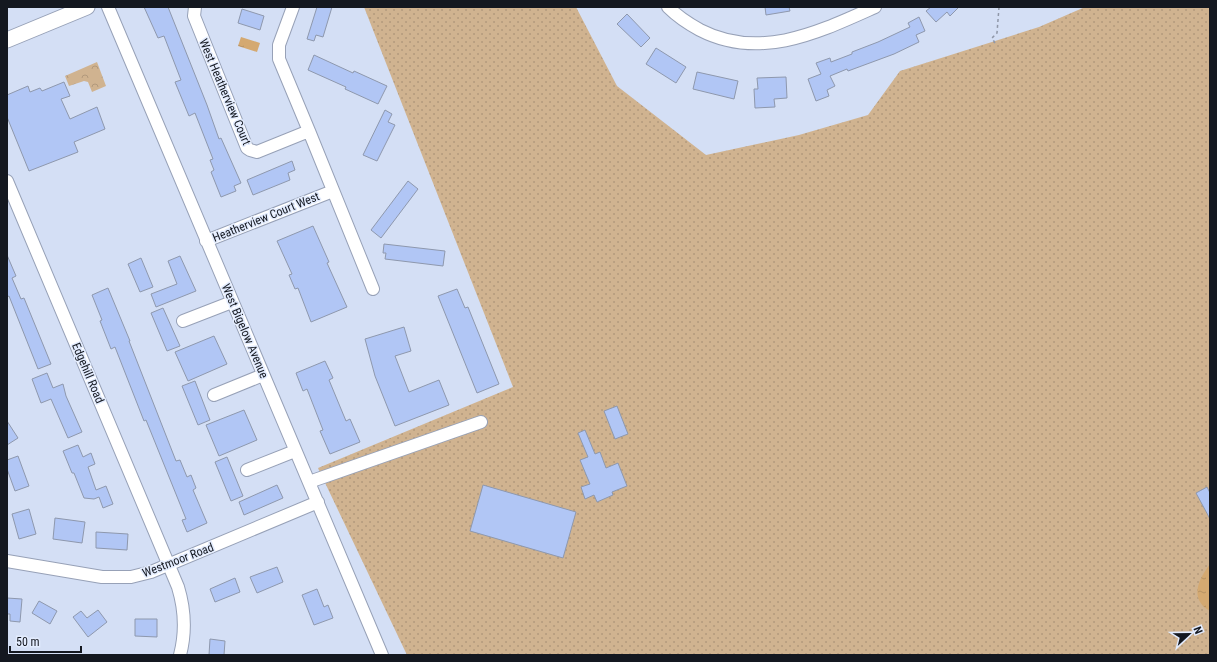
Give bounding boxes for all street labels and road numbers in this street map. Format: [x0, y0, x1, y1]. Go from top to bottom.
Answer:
street label: West Heatherview Court [196, 37, 254, 148]
street label: Heatherview Court West [210, 189, 322, 245]
street label: West Bigelow Avenue [219, 282, 271, 381]
street label: Edgehill Road [69, 341, 107, 405]
street label: Westmoor Road [140, 540, 216, 580]

